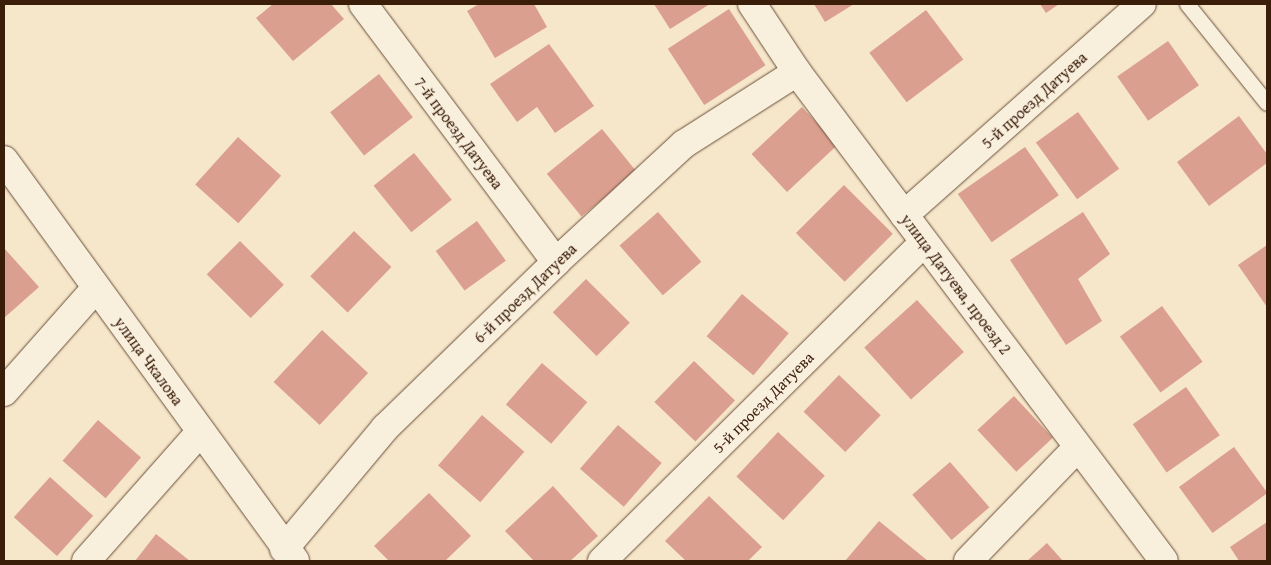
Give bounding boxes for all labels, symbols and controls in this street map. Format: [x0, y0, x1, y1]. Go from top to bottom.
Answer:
street label: 5-й проезд Датуева [977, 48, 1091, 152]
street label: 7-й проезд Датуева [411, 73, 507, 193]
street label: улица Датуева, проезд 2 [897, 210, 1015, 358]
street label: 6-й проезд Датуева [470, 239, 580, 347]
street label: улица Чкалова [110, 313, 188, 409]
street label: 5-й проезд Датуева [708, 347, 818, 457]

